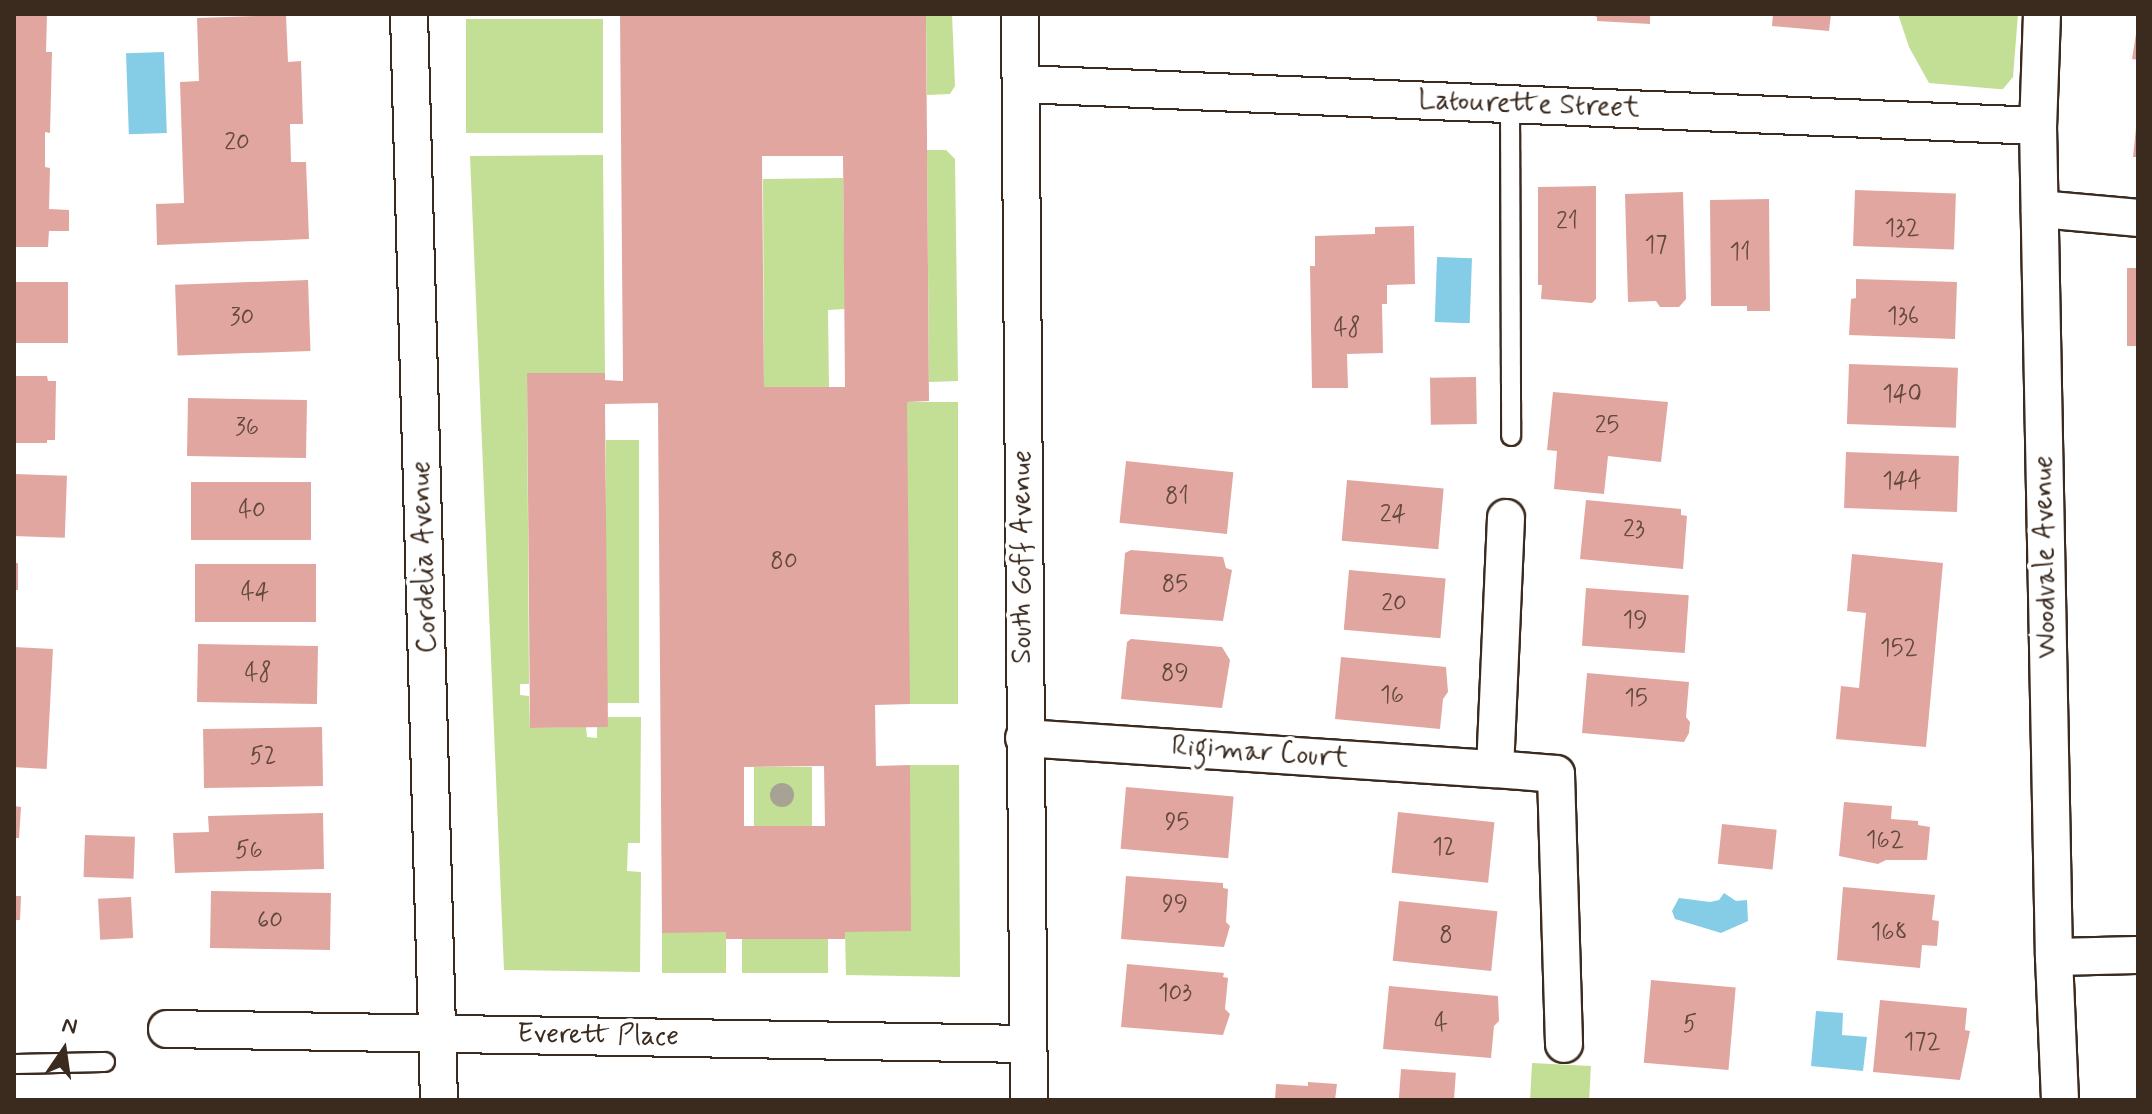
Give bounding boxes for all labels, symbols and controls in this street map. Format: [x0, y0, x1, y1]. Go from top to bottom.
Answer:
street label: Latourette Street [1418, 84, 1640, 126]
house number: 20 [224, 129, 250, 157]
house number: 21 [1556, 208, 1578, 236]
house number: 132 [1884, 215, 1920, 243]
house number: 17 [1645, 232, 1667, 260]
house number: 11 [1729, 239, 1751, 267]
house number: 136 [1887, 303, 1919, 331]
house number: 30 [230, 304, 254, 332]
house number: 48 [1333, 315, 1361, 343]
house number: 140 [1882, 381, 1922, 409]
house number: 25 [1595, 412, 1619, 440]
house number: 36 [235, 414, 259, 442]
street label: South Goff Avenue [1006, 448, 1040, 666]
street label: Woodvale Avenue [2027, 453, 2065, 661]
street label: Cordelia Avenue [405, 458, 445, 656]
house number: 144 [1882, 468, 1922, 496]
house number: 81 [1165, 483, 1189, 511]
house number: 40 [238, 497, 266, 525]
house number: 24 [1380, 501, 1406, 529]
house number: 23 [1623, 516, 1645, 544]
house number: 80 [770, 548, 798, 576]
house number: 85 [1162, 571, 1188, 599]
house number: 44 [241, 579, 269, 607]
house number: 20 [1381, 590, 1407, 618]
house number: 19 [1622, 607, 1648, 635]
house number: 152 [1880, 635, 1918, 663]
house number: 48 [244, 660, 272, 688]
house number: 89 [1161, 660, 1189, 688]
house number: 16 [1380, 682, 1404, 710]
house number: 15 [1624, 685, 1648, 713]
street label: Rigimar Court [1171, 730, 1349, 776]
house number: 52 [249, 743, 277, 771]
house number: 95 [1165, 809, 1189, 837]
house number: 162 [1866, 827, 1904, 855]
house number: 12 [1432, 834, 1456, 862]
house number: 56 [235, 837, 263, 865]
house number: 99 [1162, 891, 1188, 919]
house number: 60 [257, 907, 283, 935]
house number: 168 [1871, 919, 1907, 947]
house number: 8 [1439, 922, 1453, 950]
house number: 103 [1158, 980, 1192, 1008]
north arrow [24, 1010, 104, 1090]
house number: 4 [1434, 1010, 1448, 1038]
text: N [59, 1011, 80, 1042]
house number: 5 [1683, 1011, 1697, 1039]
street label: Everett Place [517, 1018, 679, 1054]
house number: 172 [1903, 1029, 1941, 1057]

